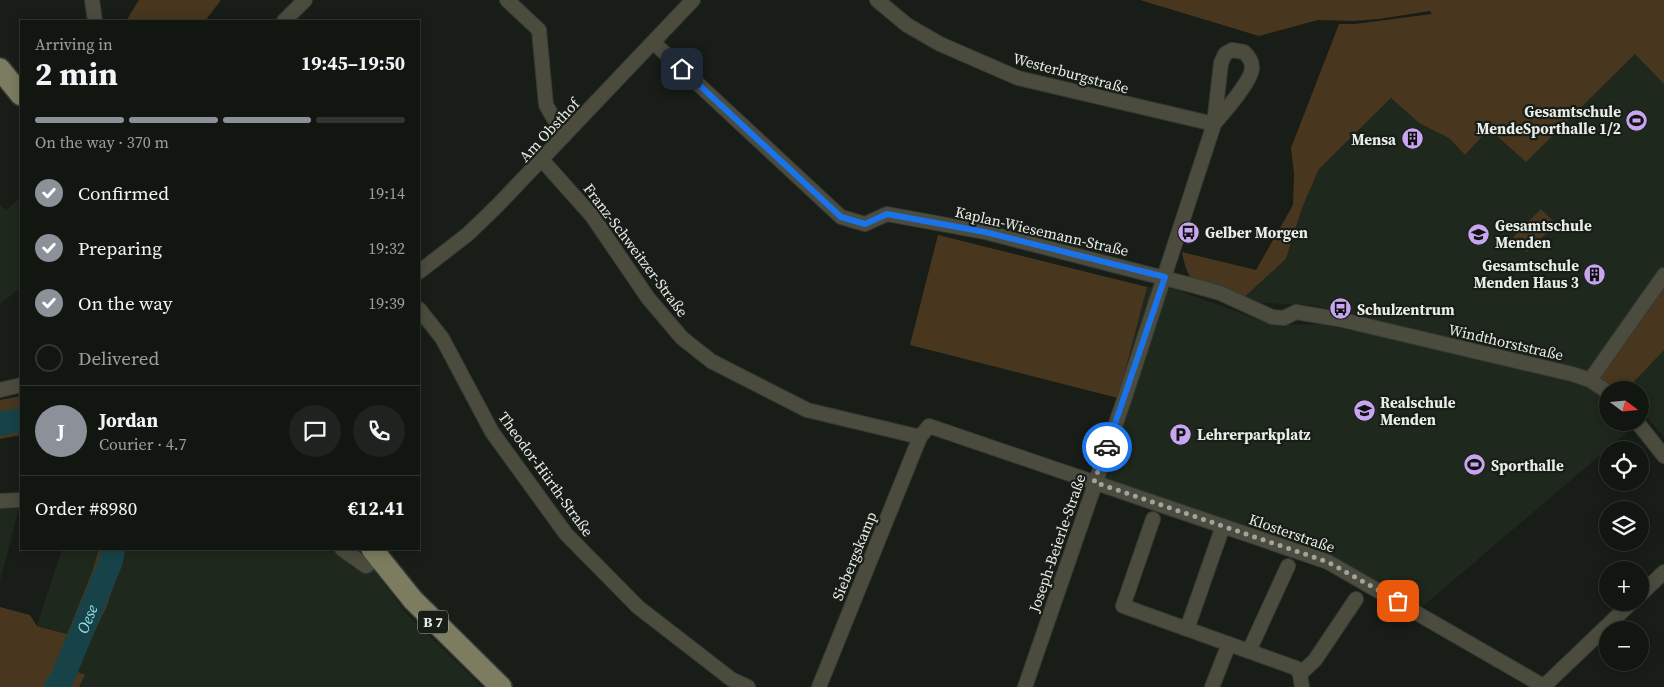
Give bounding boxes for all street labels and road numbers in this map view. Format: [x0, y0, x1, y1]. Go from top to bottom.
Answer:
street label: Westerburgstraße [1011, 47, 1132, 99]
street label: Am Obsthof [514, 92, 585, 166]
street label: Franz-Schweitzer-Straße [579, 179, 693, 321]
street label: Kaplan-Wiesemann-Straße [953, 201, 1131, 261]
street label: Windthorststraße [1446, 319, 1566, 366]
street label: Theodor-Hürth-Straße [494, 407, 599, 541]
street label: Joseph-Beierle-Straße [1023, 471, 1091, 616]
street label: Siebergskamp [827, 508, 881, 604]
street label: Klosterstraße [1246, 508, 1338, 558]
road number: B 7 [418, 610, 448, 634]

